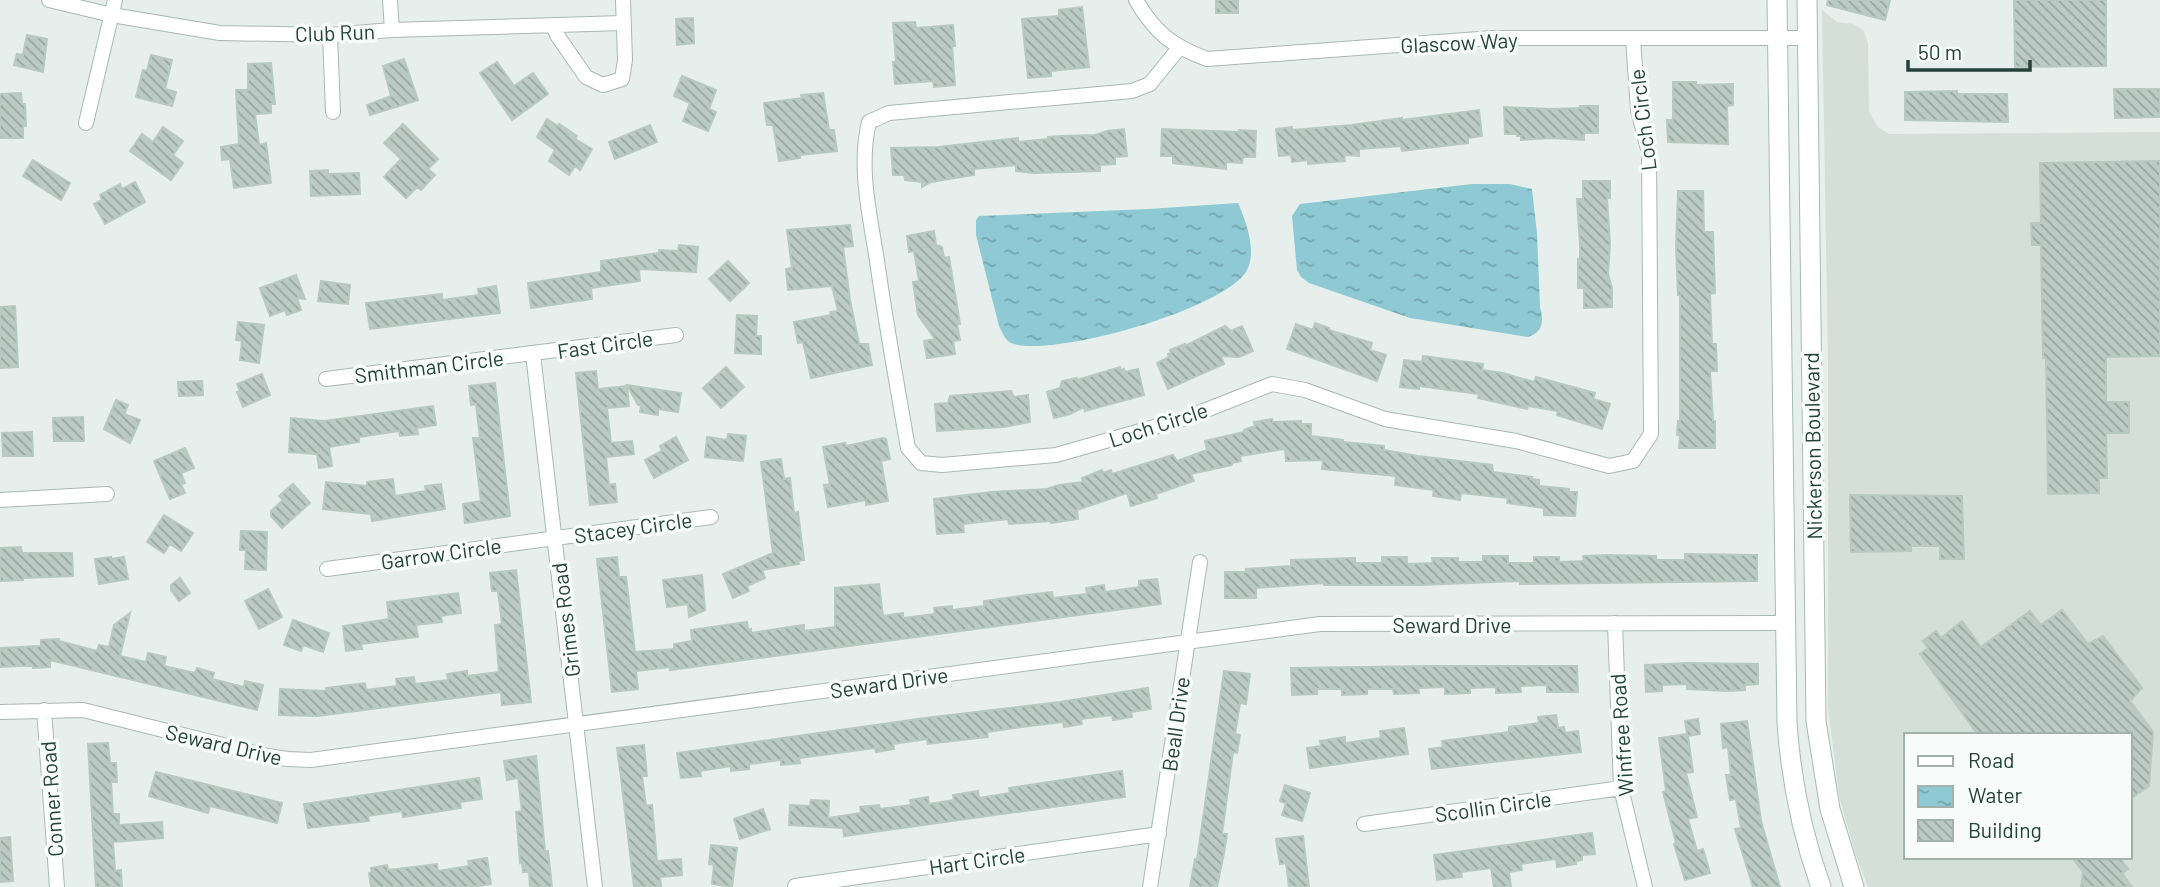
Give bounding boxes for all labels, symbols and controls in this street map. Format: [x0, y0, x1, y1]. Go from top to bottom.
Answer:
street label: Club Run [295, 18, 375, 46]
street label: Glascow Way [1400, 26, 1519, 58]
scale bar [1908, 28, 2030, 72]
text: 50 m [1918, 39, 1962, 64]
street label: Loch Circle [1623, 68, 1661, 172]
street label: Fast Circle [555, 325, 655, 363]
street label: Smithman Circle [353, 344, 505, 388]
street label: Nickerson Boulevard [1798, 352, 1826, 540]
street label: Loch Circle [1105, 396, 1211, 452]
street label: Stacey Circle [572, 506, 694, 548]
street label: Garrow Circle [379, 532, 503, 574]
street label: Grimes Road [546, 561, 584, 679]
street label: Seward Drive [1393, 612, 1511, 637]
street label: Seward Drive [828, 661, 950, 703]
street label: Winfree Road [1604, 673, 1638, 797]
street label: Beall Drive [1156, 675, 1194, 773]
street label: Seward Drive [163, 718, 285, 770]
legend [1904, 733, 2132, 859]
street label: Conner Road [34, 740, 68, 858]
text: Road [1968, 747, 2014, 772]
text: Water [1968, 782, 2023, 807]
street label: Scollin Circle [1433, 785, 1553, 827]
text: Building [1968, 817, 2042, 842]
street label: Hart Circle [927, 841, 1027, 879]

